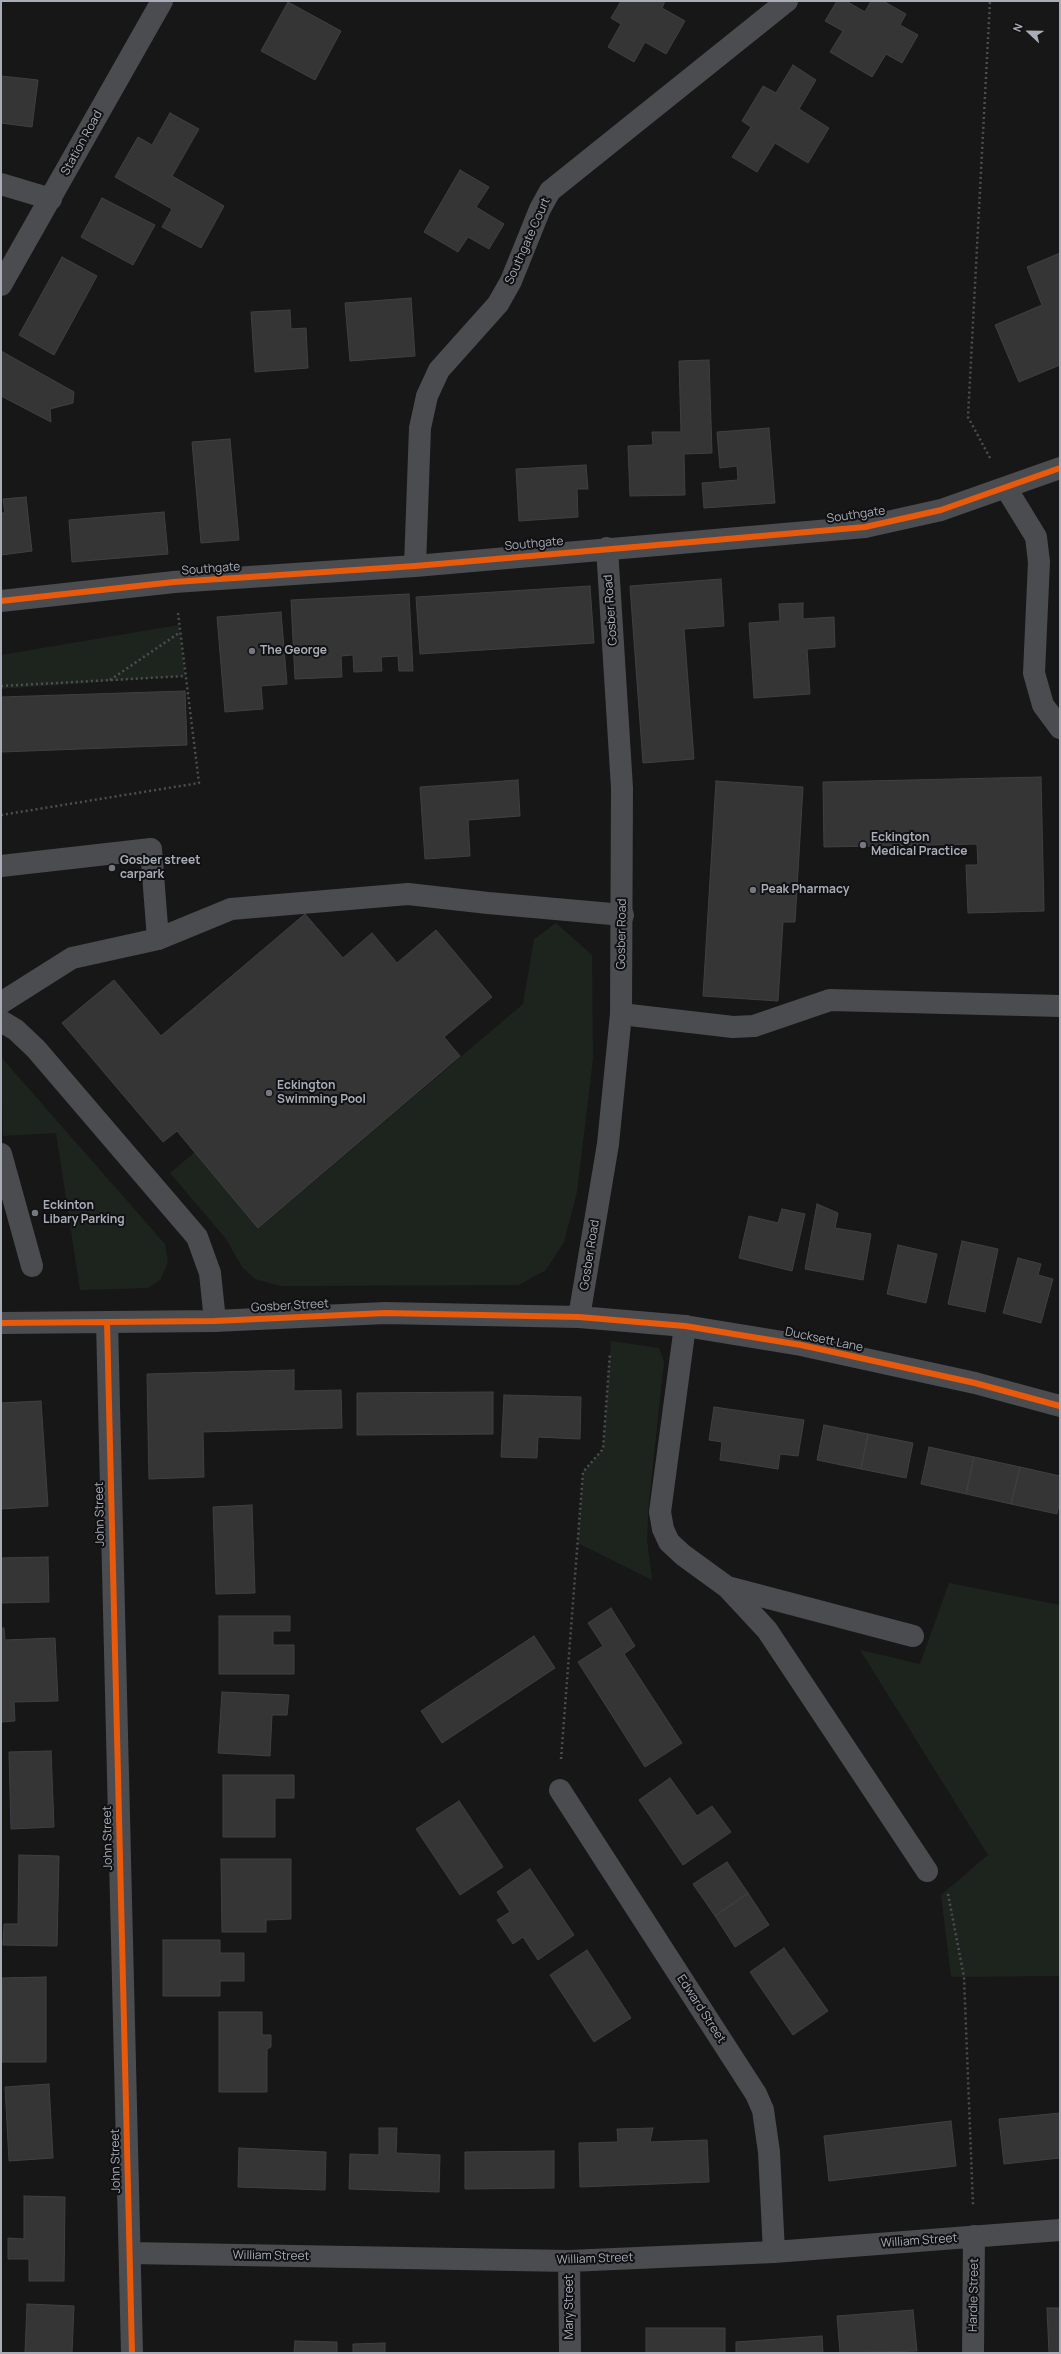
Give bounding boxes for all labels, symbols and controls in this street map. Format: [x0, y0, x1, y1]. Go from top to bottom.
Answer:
north arrow [1009, 12, 1049, 52]
text: N [1009, 21, 1026, 34]
street label: Station Road [58, 108, 106, 178]
street label: Southgate Court [502, 195, 554, 287]
street label: Southgate [826, 504, 886, 526]
street label: Southgate [504, 534, 564, 554]
street label: Southgate [181, 560, 241, 578]
street label: Gosber Road [601, 574, 621, 646]
place label: The George [260, 644, 327, 658]
marker: The George [247, 646, 257, 656]
place label: Eckington Medical Practice [871, 831, 967, 859]
marker: Eckington Medical Practice [858, 840, 868, 850]
place label: Gosber street carpark [120, 854, 200, 882]
marker: Gosber street carpark [107, 863, 117, 873]
place label: Peak Pharmacy [761, 883, 849, 897]
marker: Peak Pharmacy [748, 885, 758, 895]
street label: Gosber Road [614, 898, 630, 970]
place label: Eckington Swimming Pool [277, 1079, 366, 1107]
marker: Eckington Swimming Pool [264, 1088, 274, 1098]
place label: Eckinton Libary Parking [43, 1199, 125, 1227]
marker: Eckinton Libary Parking [30, 1208, 40, 1218]
street label: Gosber Road [577, 1219, 603, 1291]
street label: Gosber Street [251, 1297, 329, 1315]
street label: Ducksett Lane [784, 1325, 864, 1355]
street label: John Street [92, 1482, 108, 1546]
street label: John Street [100, 1806, 116, 1870]
street label: Edward Street [674, 1972, 728, 2046]
street label: John Street [108, 2129, 124, 2193]
street label: William Street [880, 2231, 958, 2251]
street label: William Street [233, 2248, 309, 2264]
street label: William Street [556, 2250, 634, 2268]
street label: Hardie Street [966, 2258, 982, 2332]
street label: Mary Street [563, 2275, 577, 2339]

